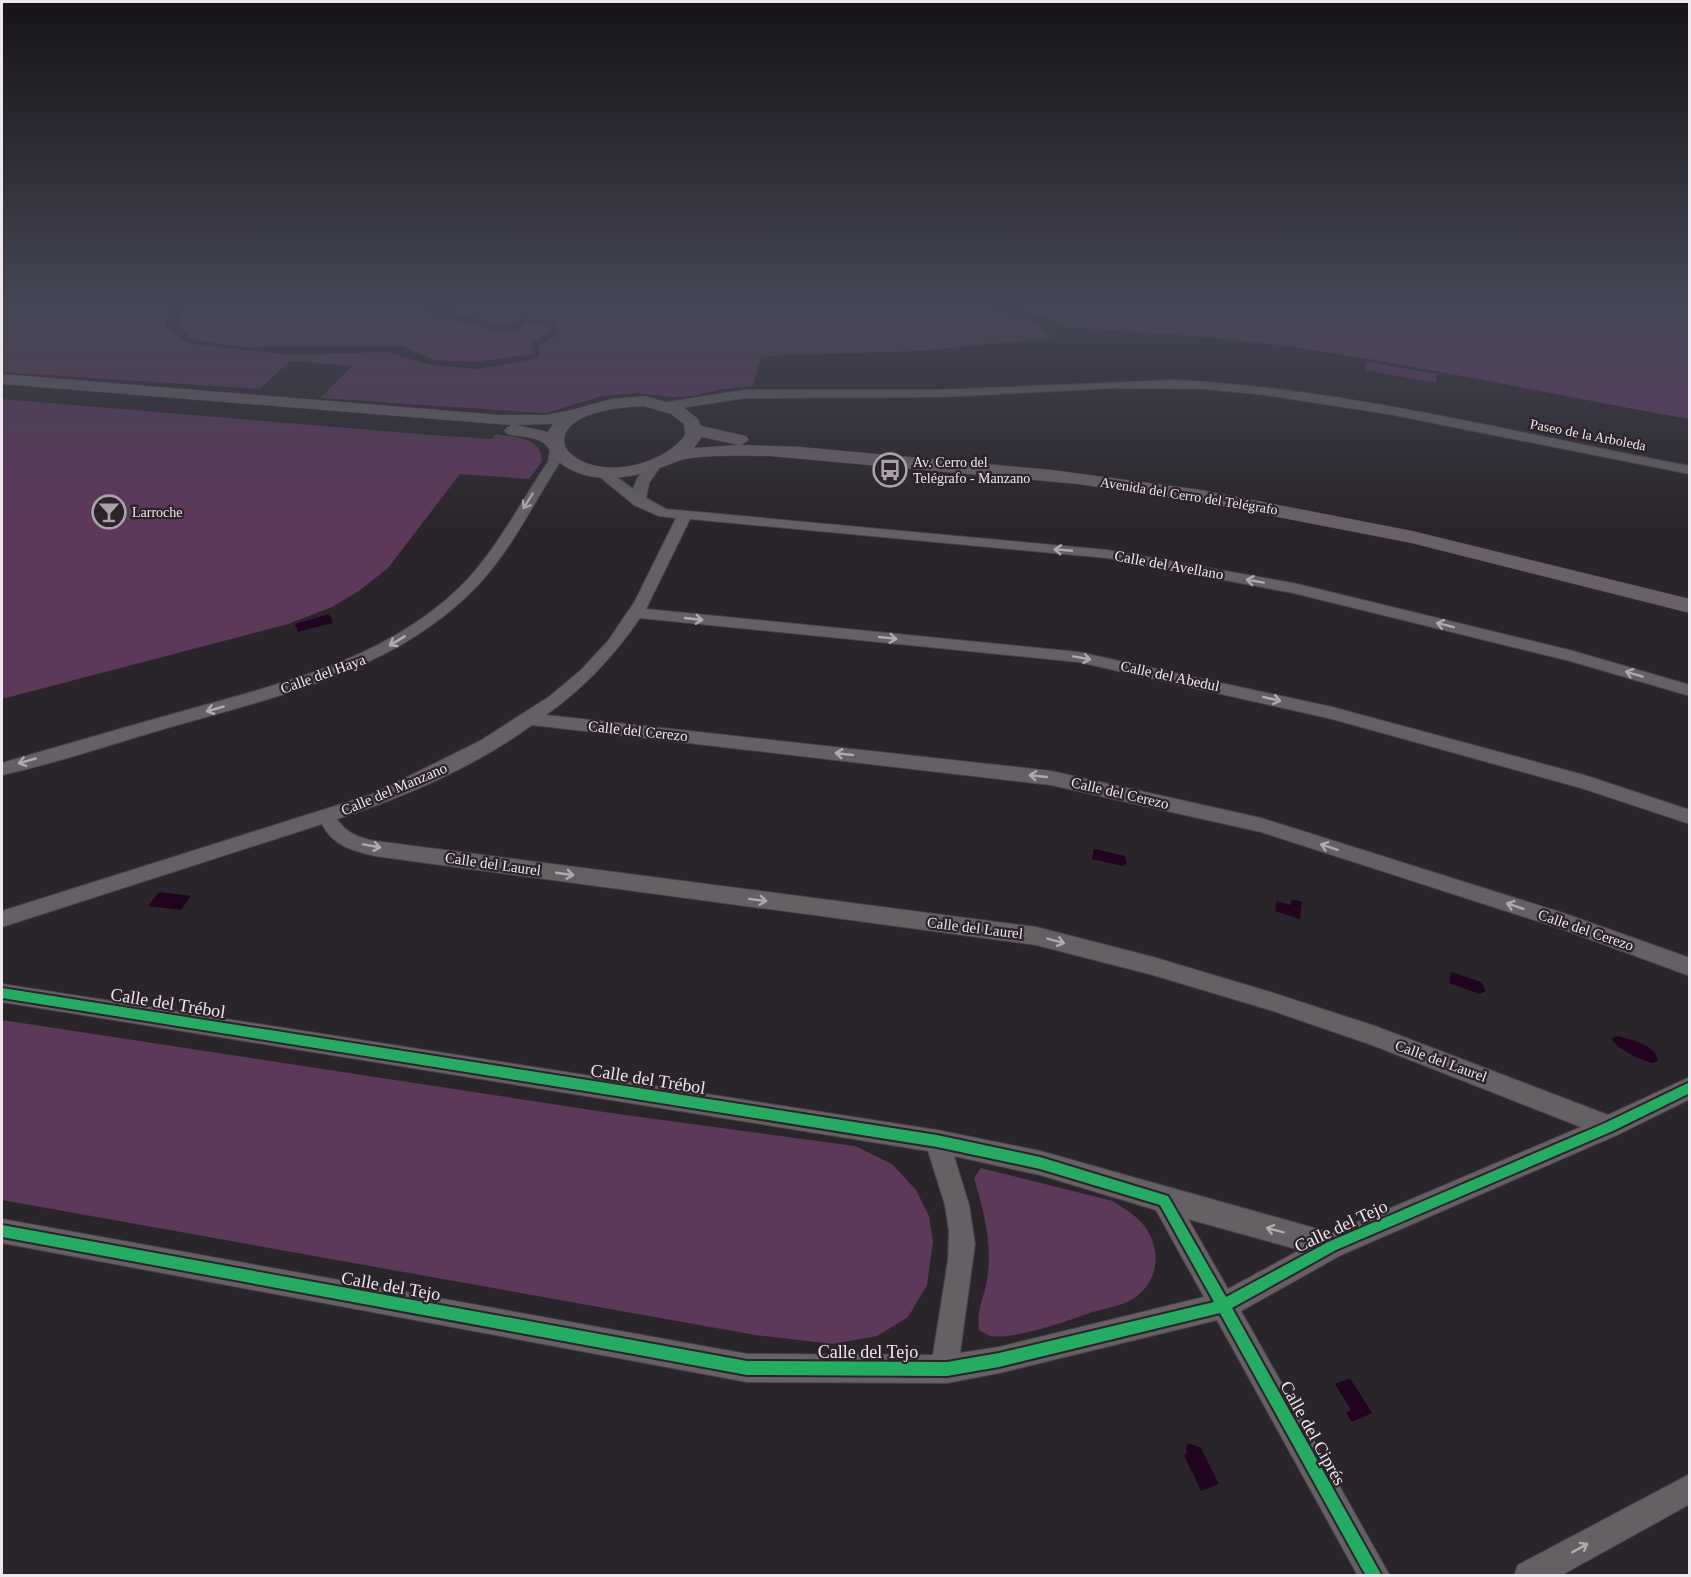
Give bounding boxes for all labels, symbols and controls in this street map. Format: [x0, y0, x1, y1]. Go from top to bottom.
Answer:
street label: Paseo de la Arboleda [1529, 416, 1648, 454]
bus stop icon: Av. Cerro del Telégrafo - Manzano [872, 452, 908, 488]
place label: Av. Cerro del Telégrafo - Manzano [913, 455, 1030, 486]
street label: Avenida del Cerro del Telégrafo [1099, 475, 1279, 517]
one-way arrow [522, 492, 534, 509]
bar icon: Larroche [91, 494, 127, 530]
place label: Larroche [132, 505, 183, 520]
one-way arrow [1053, 544, 1073, 555]
street label: Calle del Avellano [1113, 548, 1225, 582]
one-way arrow [1246, 575, 1265, 586]
one-way arrow [683, 614, 703, 625]
one-way arrow [1436, 618, 1455, 630]
one-way arrow [877, 633, 897, 644]
one-way arrow [389, 636, 406, 648]
street label: Calle del Haya [278, 651, 368, 697]
one-way arrow [1071, 653, 1091, 664]
street label: Calle del Abedul [1119, 658, 1221, 694]
one-way arrow [1624, 668, 1643, 679]
one-way arrow [1262, 694, 1281, 706]
one-way arrow [206, 703, 225, 715]
street label: Calle del Cerezo [587, 718, 689, 744]
one-way arrow [835, 749, 855, 760]
one-way arrow [18, 756, 37, 767]
street label: Calle del Manzano [339, 760, 449, 818]
one-way arrow [1029, 770, 1049, 781]
street label: Calle del Cerezo [1069, 774, 1171, 812]
one-way arrow [362, 841, 382, 852]
one-way arrow [1320, 841, 1339, 852]
street label: Calle del Laurel [444, 849, 542, 879]
one-way arrow [555, 869, 575, 880]
one-way arrow [748, 895, 768, 906]
one-way arrow [1506, 900, 1525, 911]
street label: Calle del Cerezo [1536, 906, 1636, 954]
street label: Calle del Laurel [926, 914, 1024, 942]
one-way arrow [1046, 935, 1065, 947]
street label: Calle del Trébol [109, 984, 227, 1022]
street label: Calle del Laurel [1393, 1037, 1489, 1085]
street label: Calle del Trébol [589, 1060, 707, 1098]
street label: Calle del Tejo [1291, 1196, 1391, 1256]
one-way arrow [1266, 1224, 1285, 1235]
street label: Calle del Tejo [340, 1267, 442, 1305]
street label: Calle del Tejo [818, 1342, 918, 1362]
street label: Calle del Ciprés [1276, 1377, 1350, 1489]
one-way arrow [1571, 1542, 1588, 1554]

